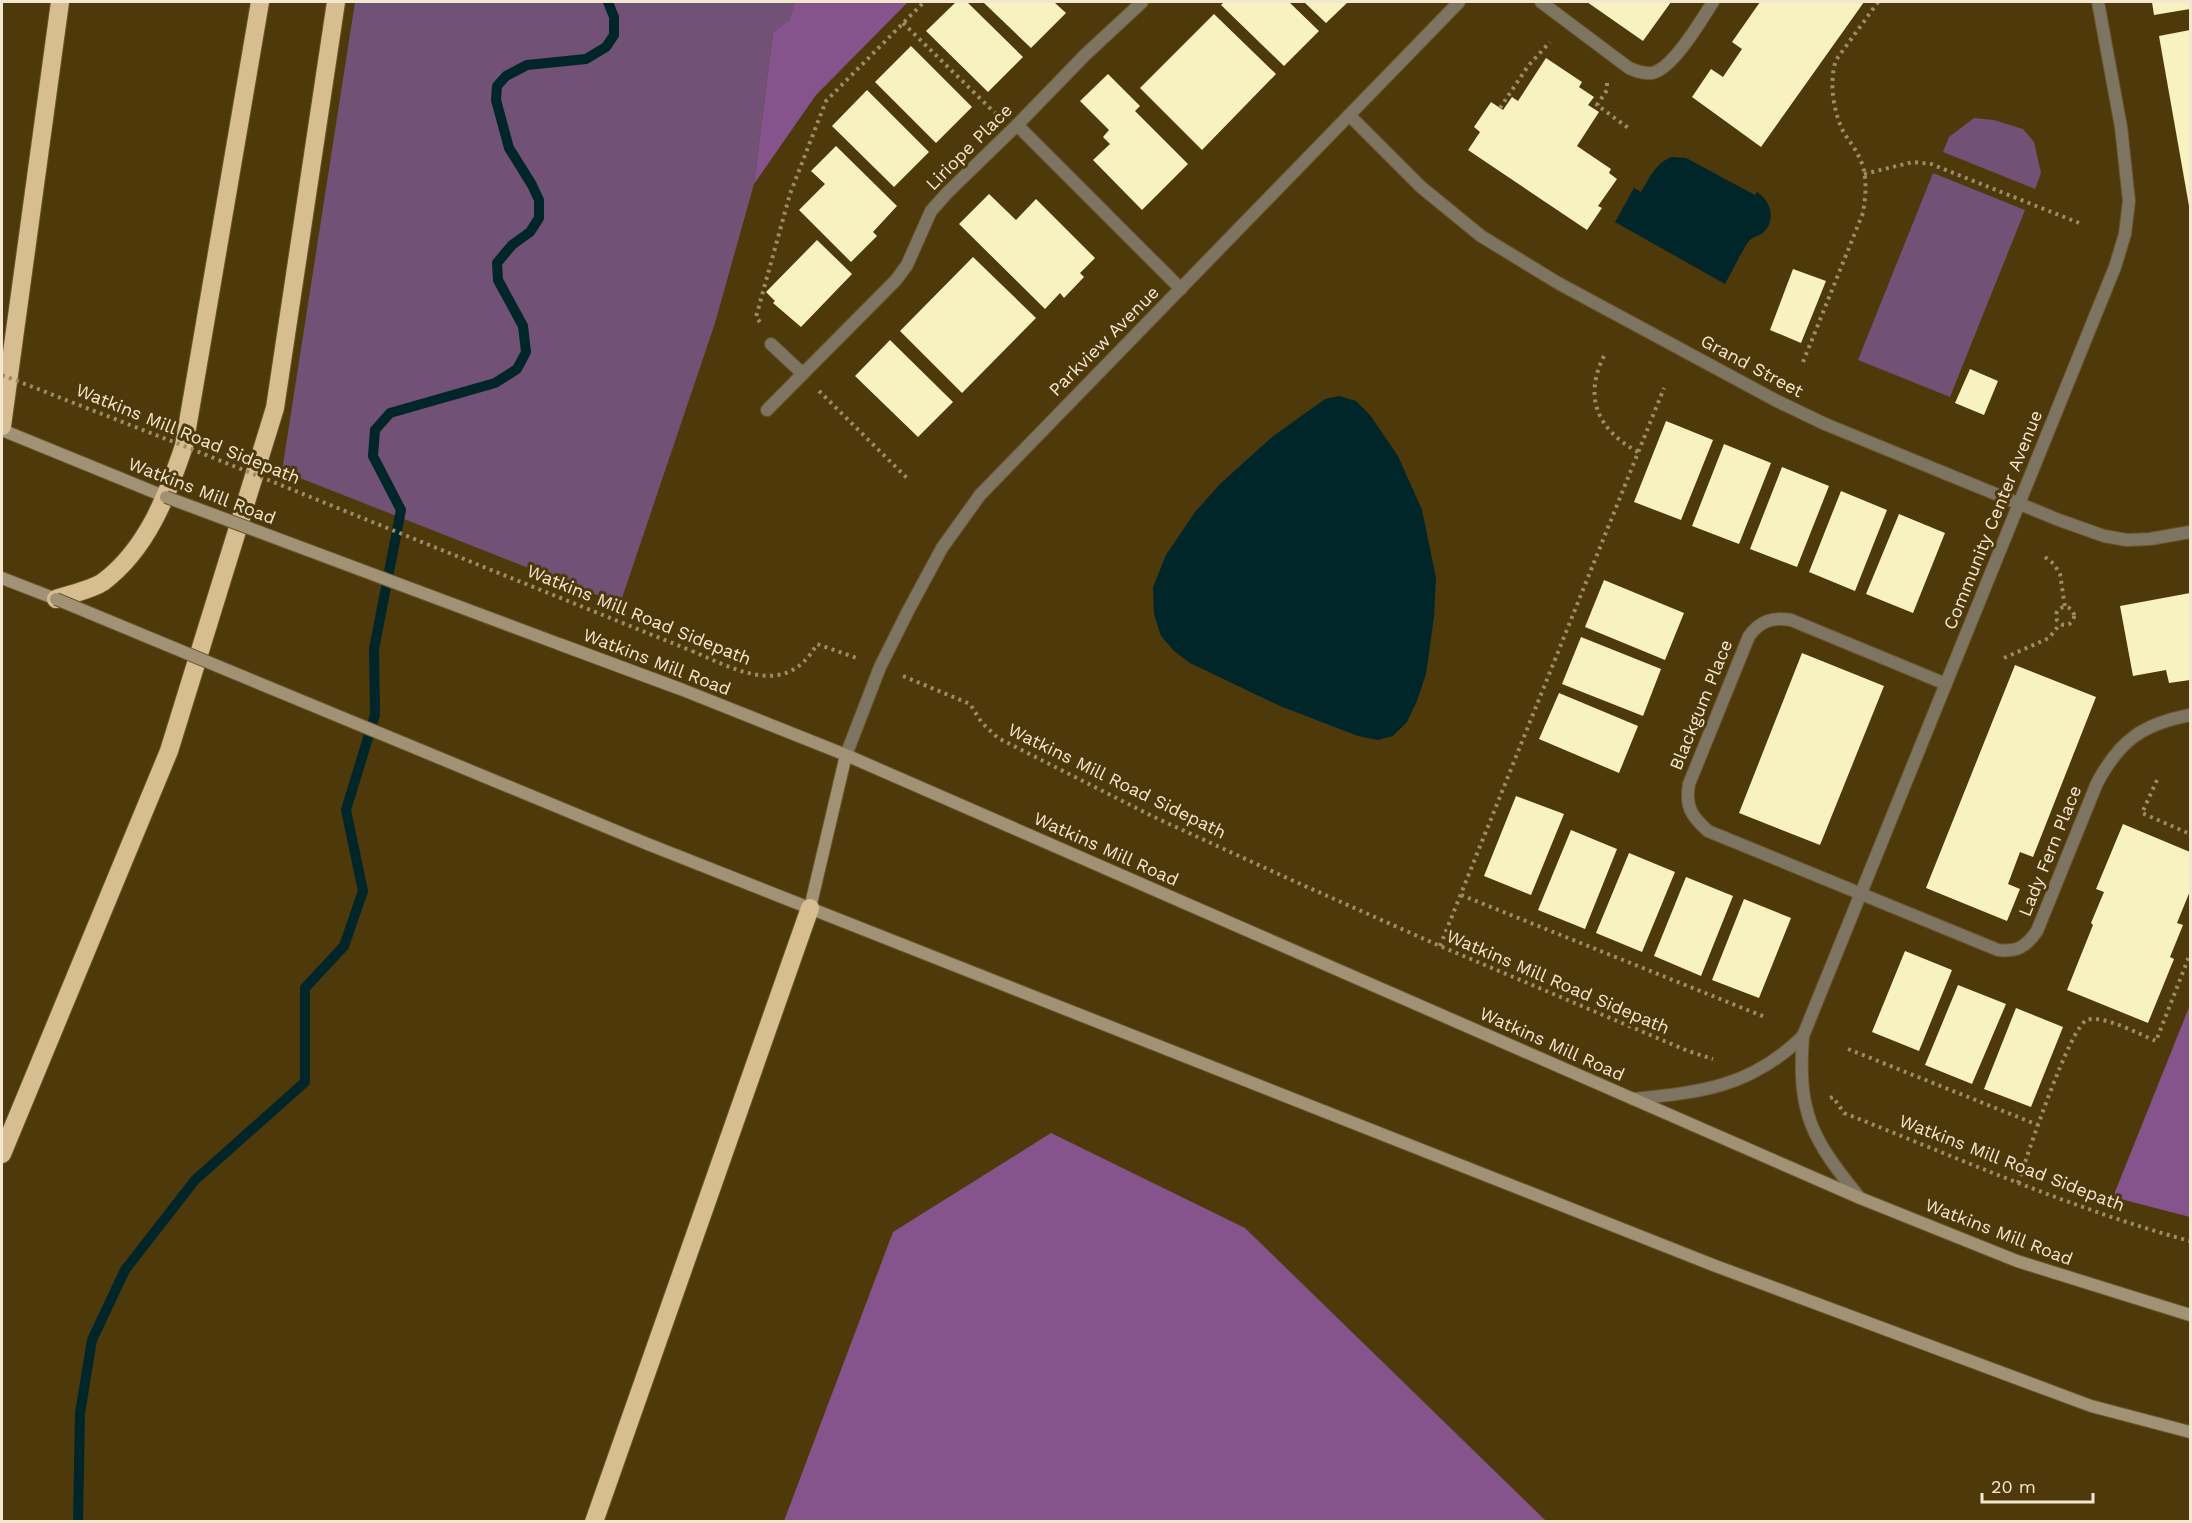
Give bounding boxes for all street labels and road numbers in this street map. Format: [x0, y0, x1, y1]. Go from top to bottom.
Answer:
street label: Liriope Place [921, 99, 1016, 194]
street label: Parkview Avenue [1044, 281, 1163, 400]
street label: Grand Street [1697, 330, 1807, 402]
street label: Watkins Mill Road Sidepath [72, 379, 304, 489]
street label: Community Center Avenue [1939, 407, 2046, 633]
street label: Watkins Mill Road [125, 453, 279, 529]
street label: Watkins Mill Road Sidepath [523, 560, 755, 670]
street label: Watkins Mill Road [580, 624, 734, 700]
street label: Blackgum Place [1665, 637, 1736, 773]
street label: Watkins Mill Road Sidepath [1005, 718, 1230, 843]
street label: Lady Fern Place [2014, 782, 2085, 919]
street label: Watkins Mill Road [1031, 807, 1182, 890]
street label: Watkins Mill Road Sidepath [1444, 925, 1673, 1038]
street label: Watkins Mill Road [1477, 1002, 1628, 1085]
street label: Watkins Mill Road Sidepath [1896, 1110, 2128, 1215]
street label: Watkins Mill Road [1922, 1194, 2076, 1269]

